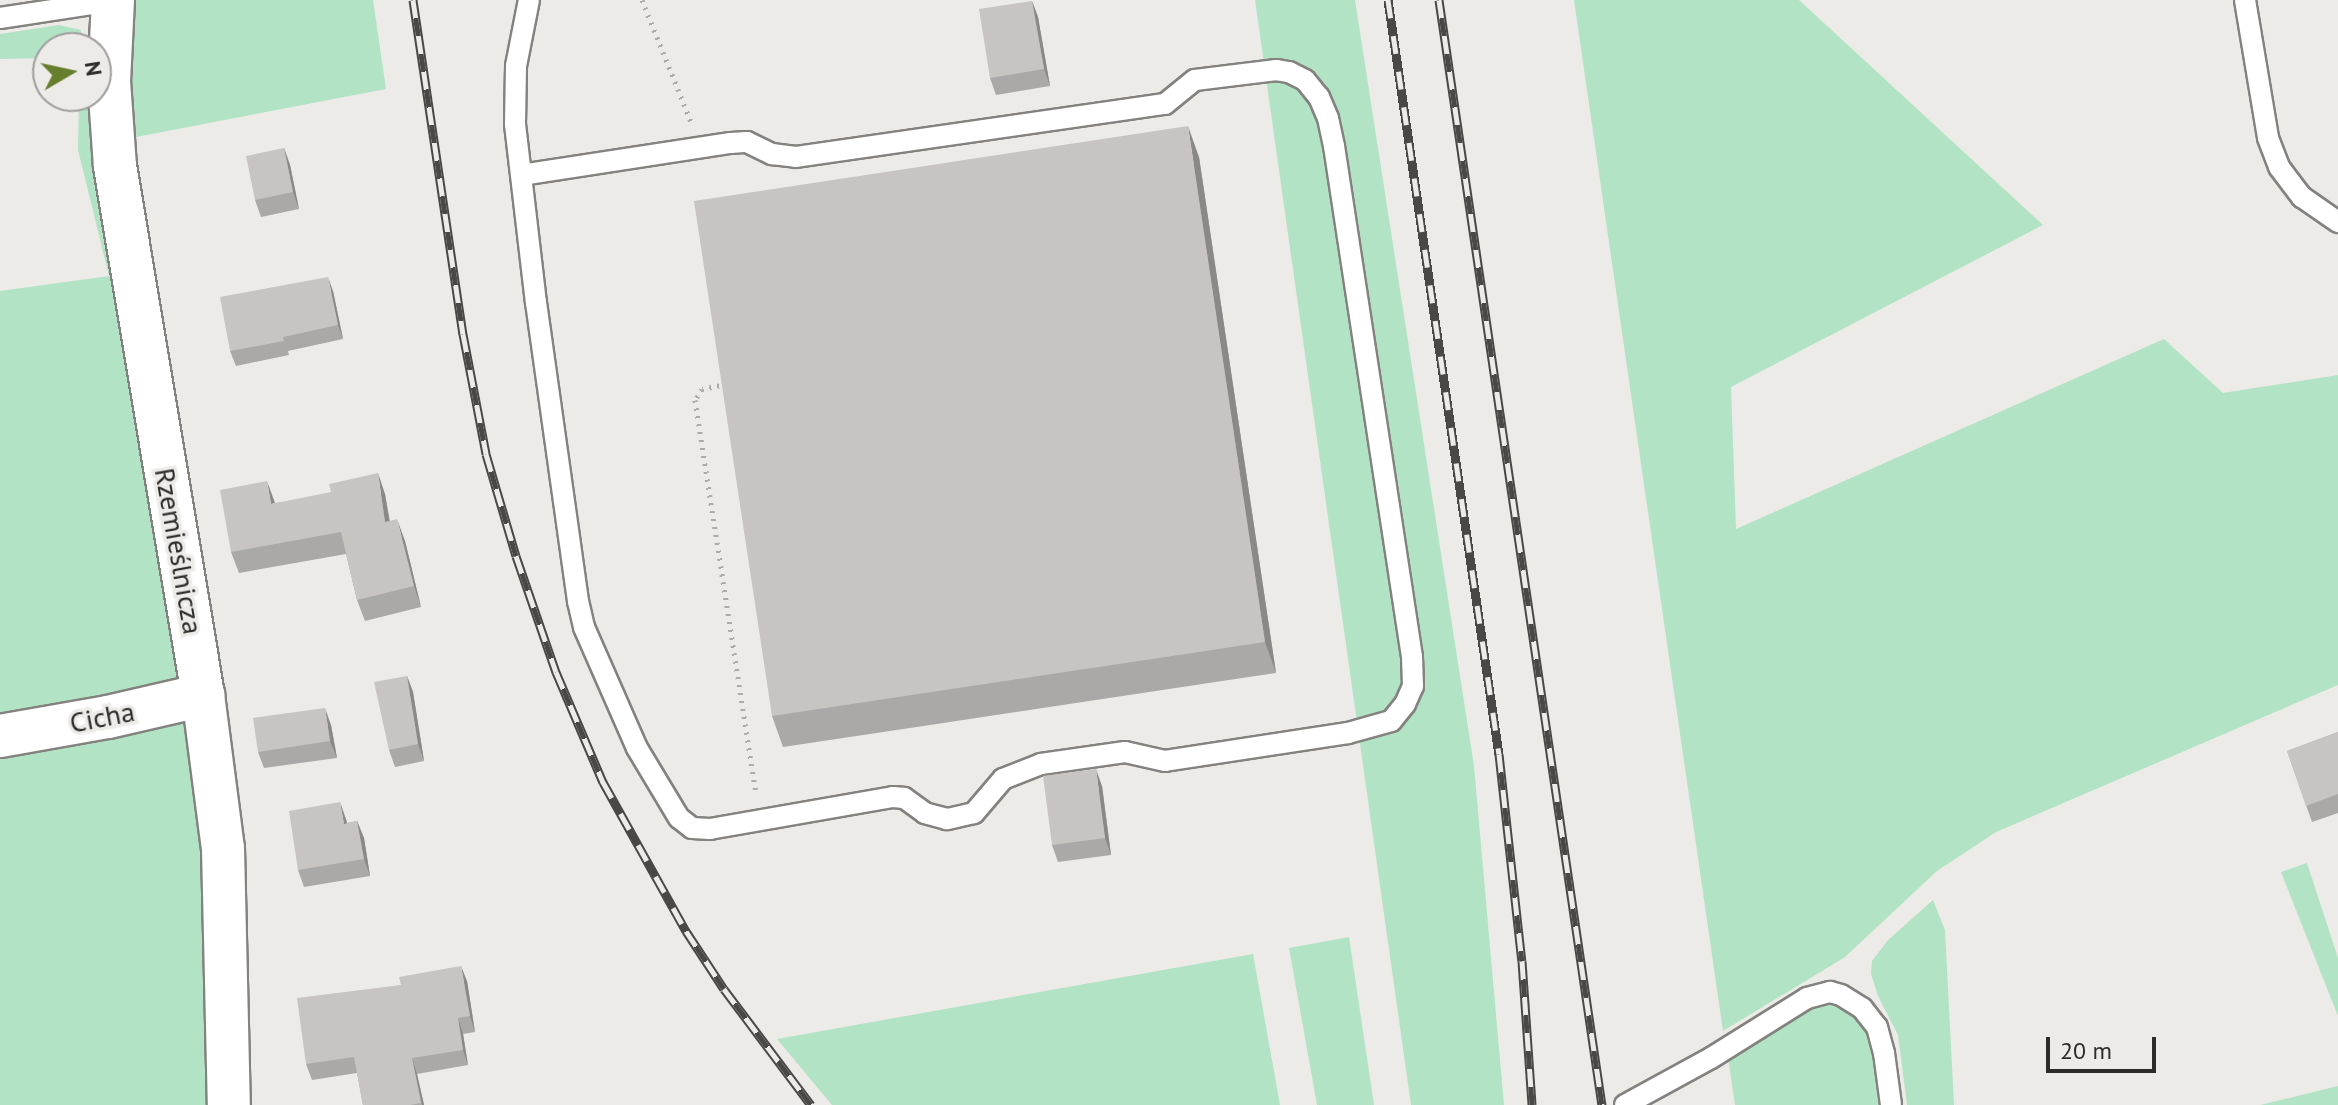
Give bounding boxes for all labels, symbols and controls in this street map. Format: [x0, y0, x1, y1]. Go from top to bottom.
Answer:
north arrow [32, 32, 112, 112]
text: N [79, 59, 109, 78]
street label: Rzemieślnicza [148, 465, 210, 637]
street label: Cicha [67, 694, 137, 740]
scale bar [2050, 1021, 2160, 1071]
text: 20 m [2060, 1035, 2112, 1066]

